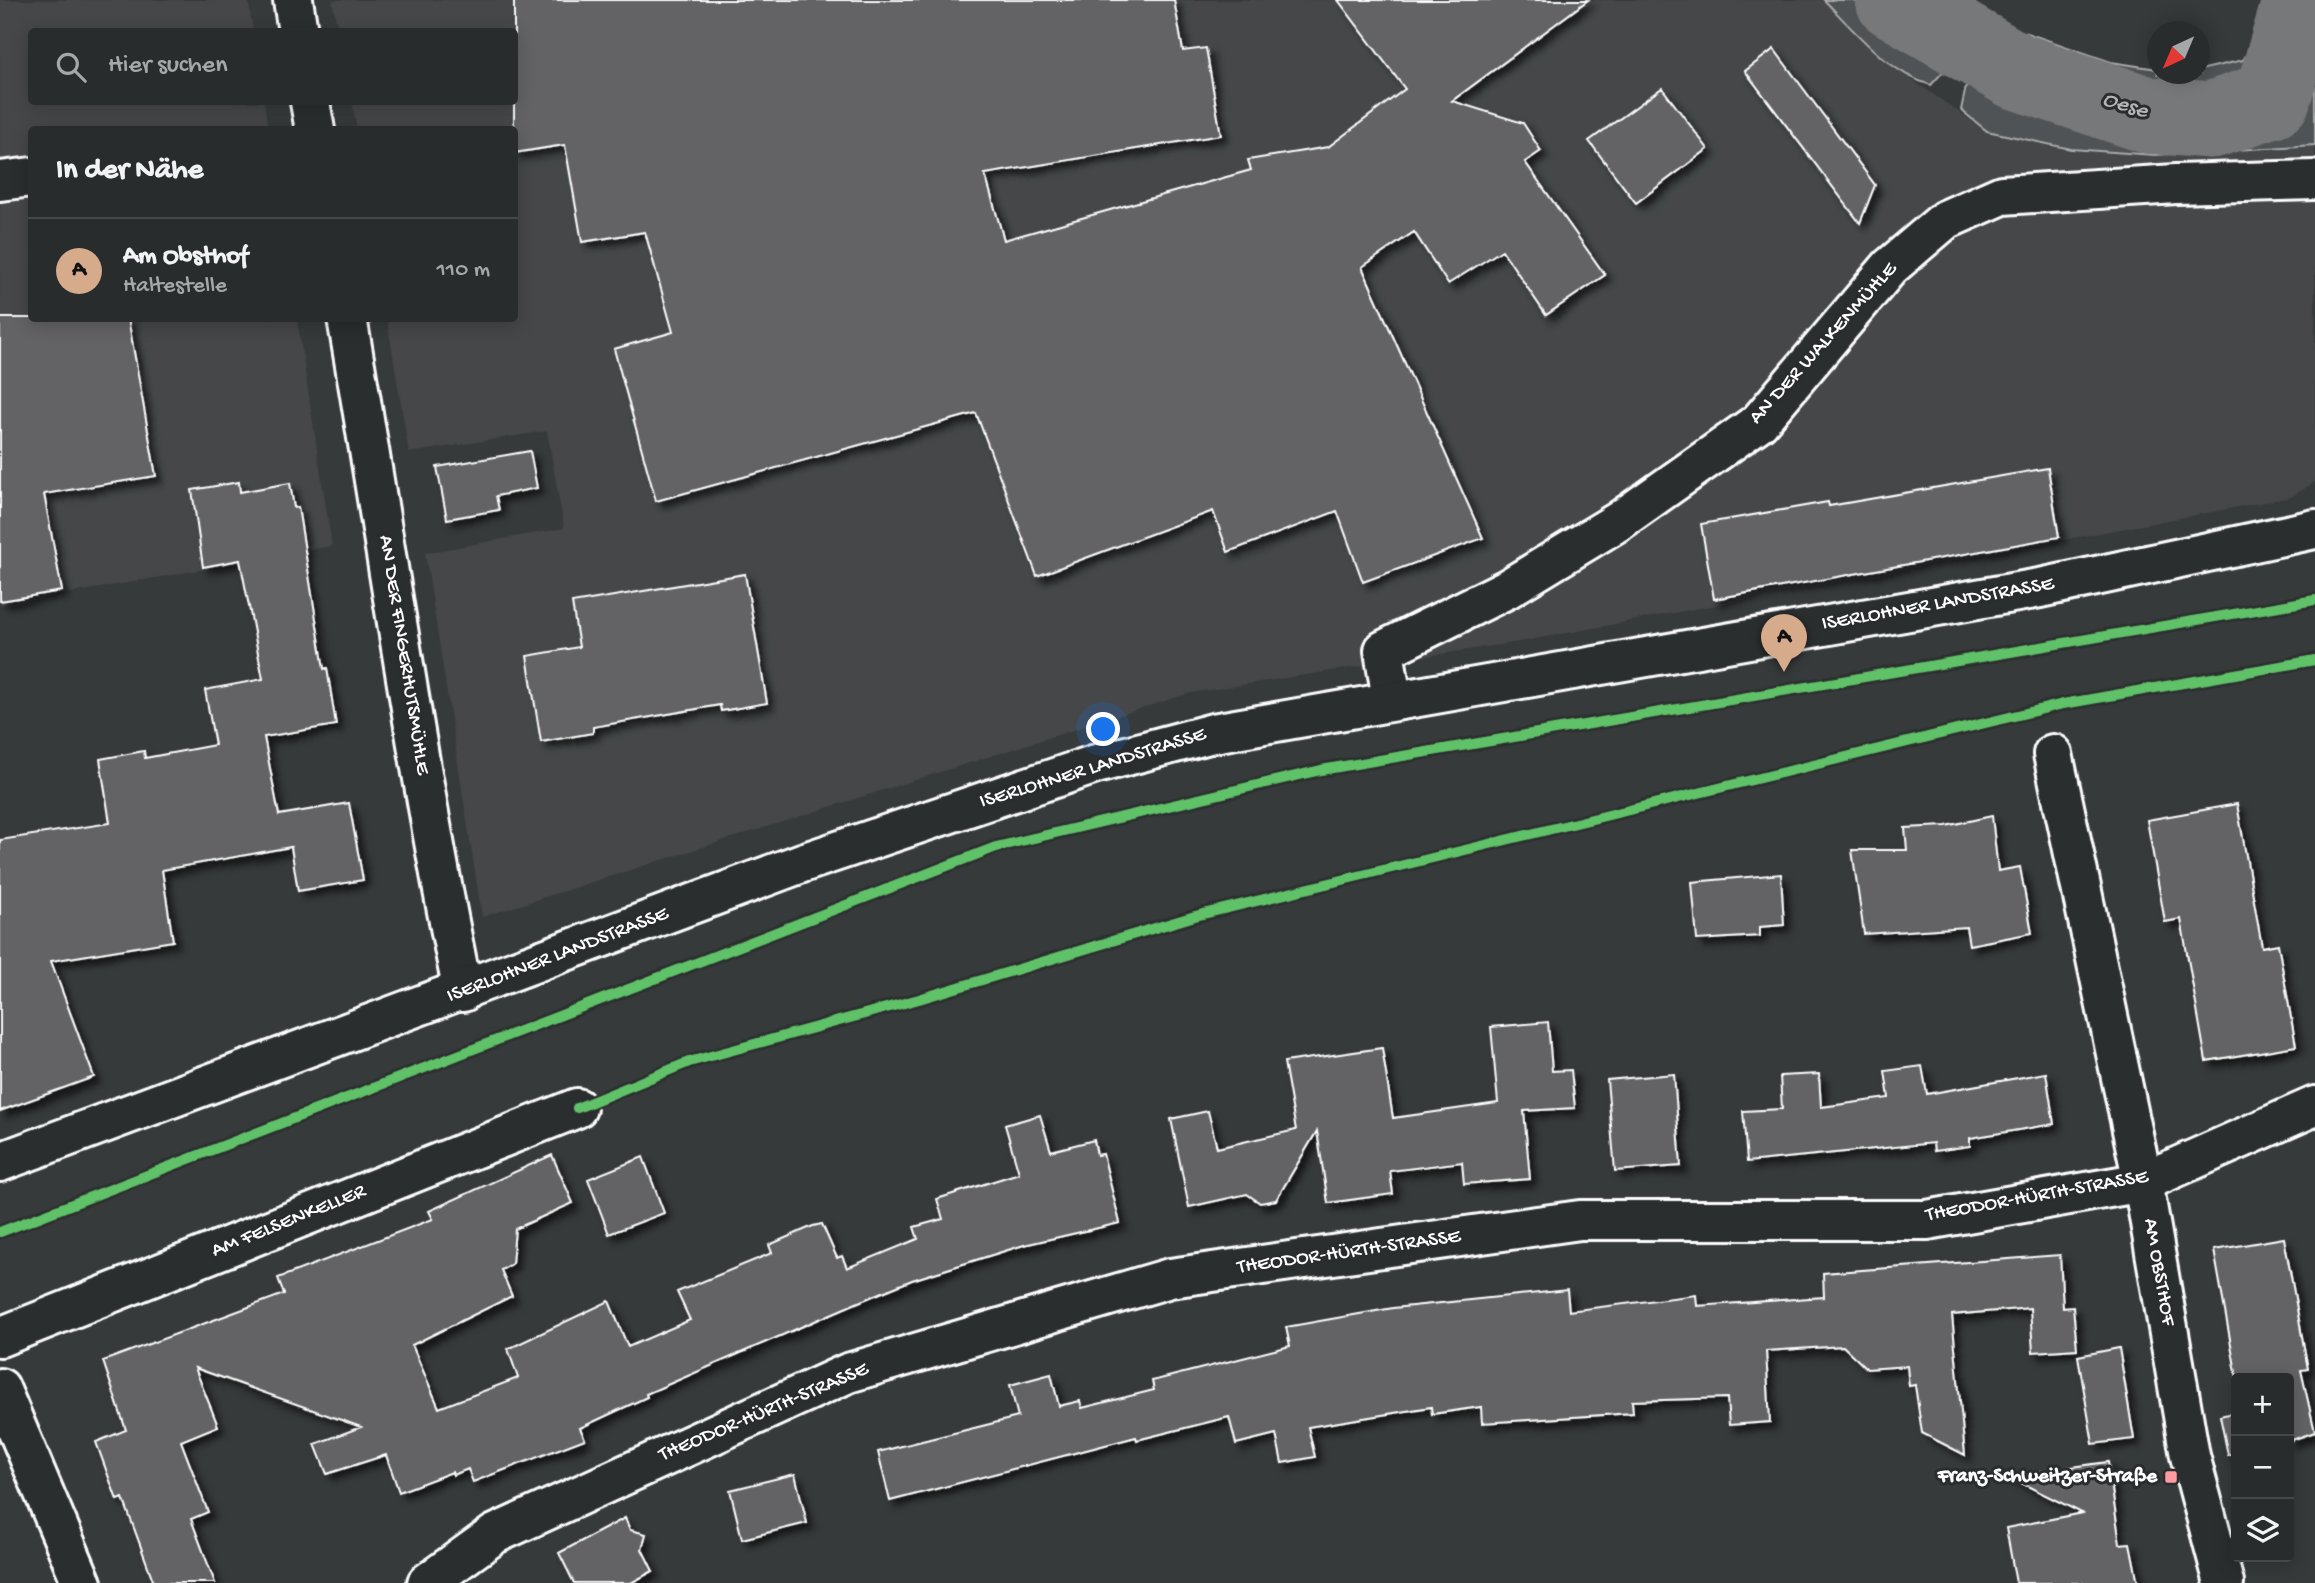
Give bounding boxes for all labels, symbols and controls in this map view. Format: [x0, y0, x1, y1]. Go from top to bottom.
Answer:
north arrow [2147, 21, 2210, 84]
search box [28, 28, 518, 105]
icon: search [52, 48, 90, 86]
text: Hier suchen [108, 51, 228, 82]
water label: Oese [2099, 86, 2152, 126]
text: In der Nähe [56, 154, 203, 189]
text: Am Obsthof [123, 242, 248, 273]
text: A [72, 257, 86, 284]
text: 110 m [437, 257, 490, 284]
street label: AN DER WALKENMÜHLE [1745, 257, 1904, 430]
text: Haltestelle [123, 273, 227, 300]
street label: AN DER FINGERHUTSMÜHLE [372, 534, 434, 777]
street label: ISERLOHNER LANDSTRASSE [1820, 572, 2057, 638]
pin: A [1761, 614, 1807, 672]
your location [1086, 712, 1120, 746]
street label: ISERLOHNER LANDSTRASSE [977, 722, 1210, 815]
street label: ISERLOHNER LANDSTRASSE [444, 902, 673, 1010]
street label: THEODOR-HÜRTH-STRASSE [1923, 1165, 2151, 1229]
street label: AM FELSENKELLER [208, 1179, 371, 1264]
street label: AM OBSTHOF [2136, 1216, 2180, 1329]
street label: THEODOR-HÜRTH-STRASSE [1235, 1225, 1463, 1281]
street label: THEODOR-HÜRTH-STRASSE [655, 1357, 873, 1469]
map controls [2231, 1373, 2294, 1562]
button: + [2231, 1373, 2294, 1436]
button: − [2231, 1436, 2294, 1499]
place label: Franz-Schweitzer-Straße [1937, 1465, 2158, 1490]
marker: Franz-Schweitzer-Straße [2163, 1469, 2179, 1485]
button: layers [2231, 1499, 2294, 1562]

